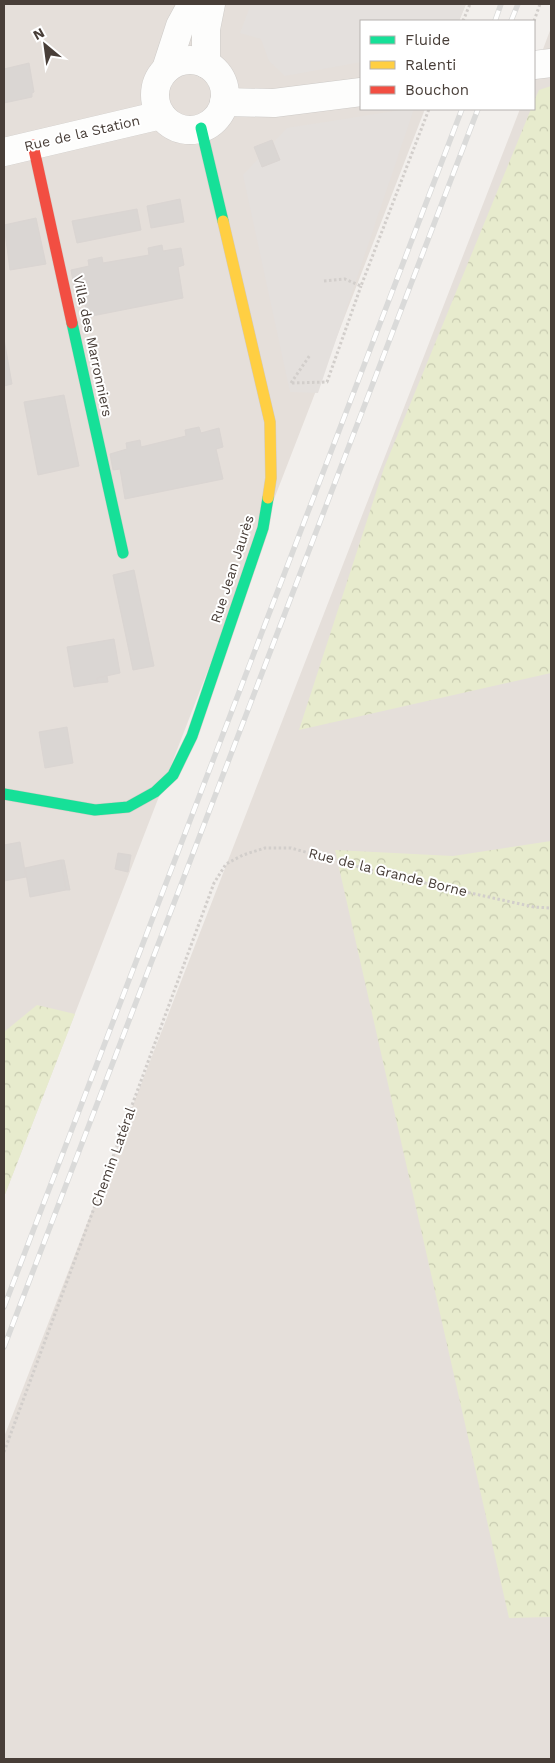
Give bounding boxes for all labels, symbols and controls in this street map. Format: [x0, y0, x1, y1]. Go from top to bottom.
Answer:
north arrow [20, 20, 70, 70]
legend [360, 20, 535, 110]
text: N [30, 24, 47, 43]
text: Fluide [405, 31, 450, 49]
text: Ralenti [405, 56, 456, 74]
text: Bouchon [405, 81, 469, 99]
street label: Rue de la Station [23, 112, 141, 154]
street label: Villa des Marronniers [70, 274, 116, 418]
street label: Rue Jean Jaurès [207, 513, 257, 625]
street label: Rue de la Grande Borne [307, 845, 469, 899]
street label: Chemin Latéral [88, 1104, 139, 1209]

